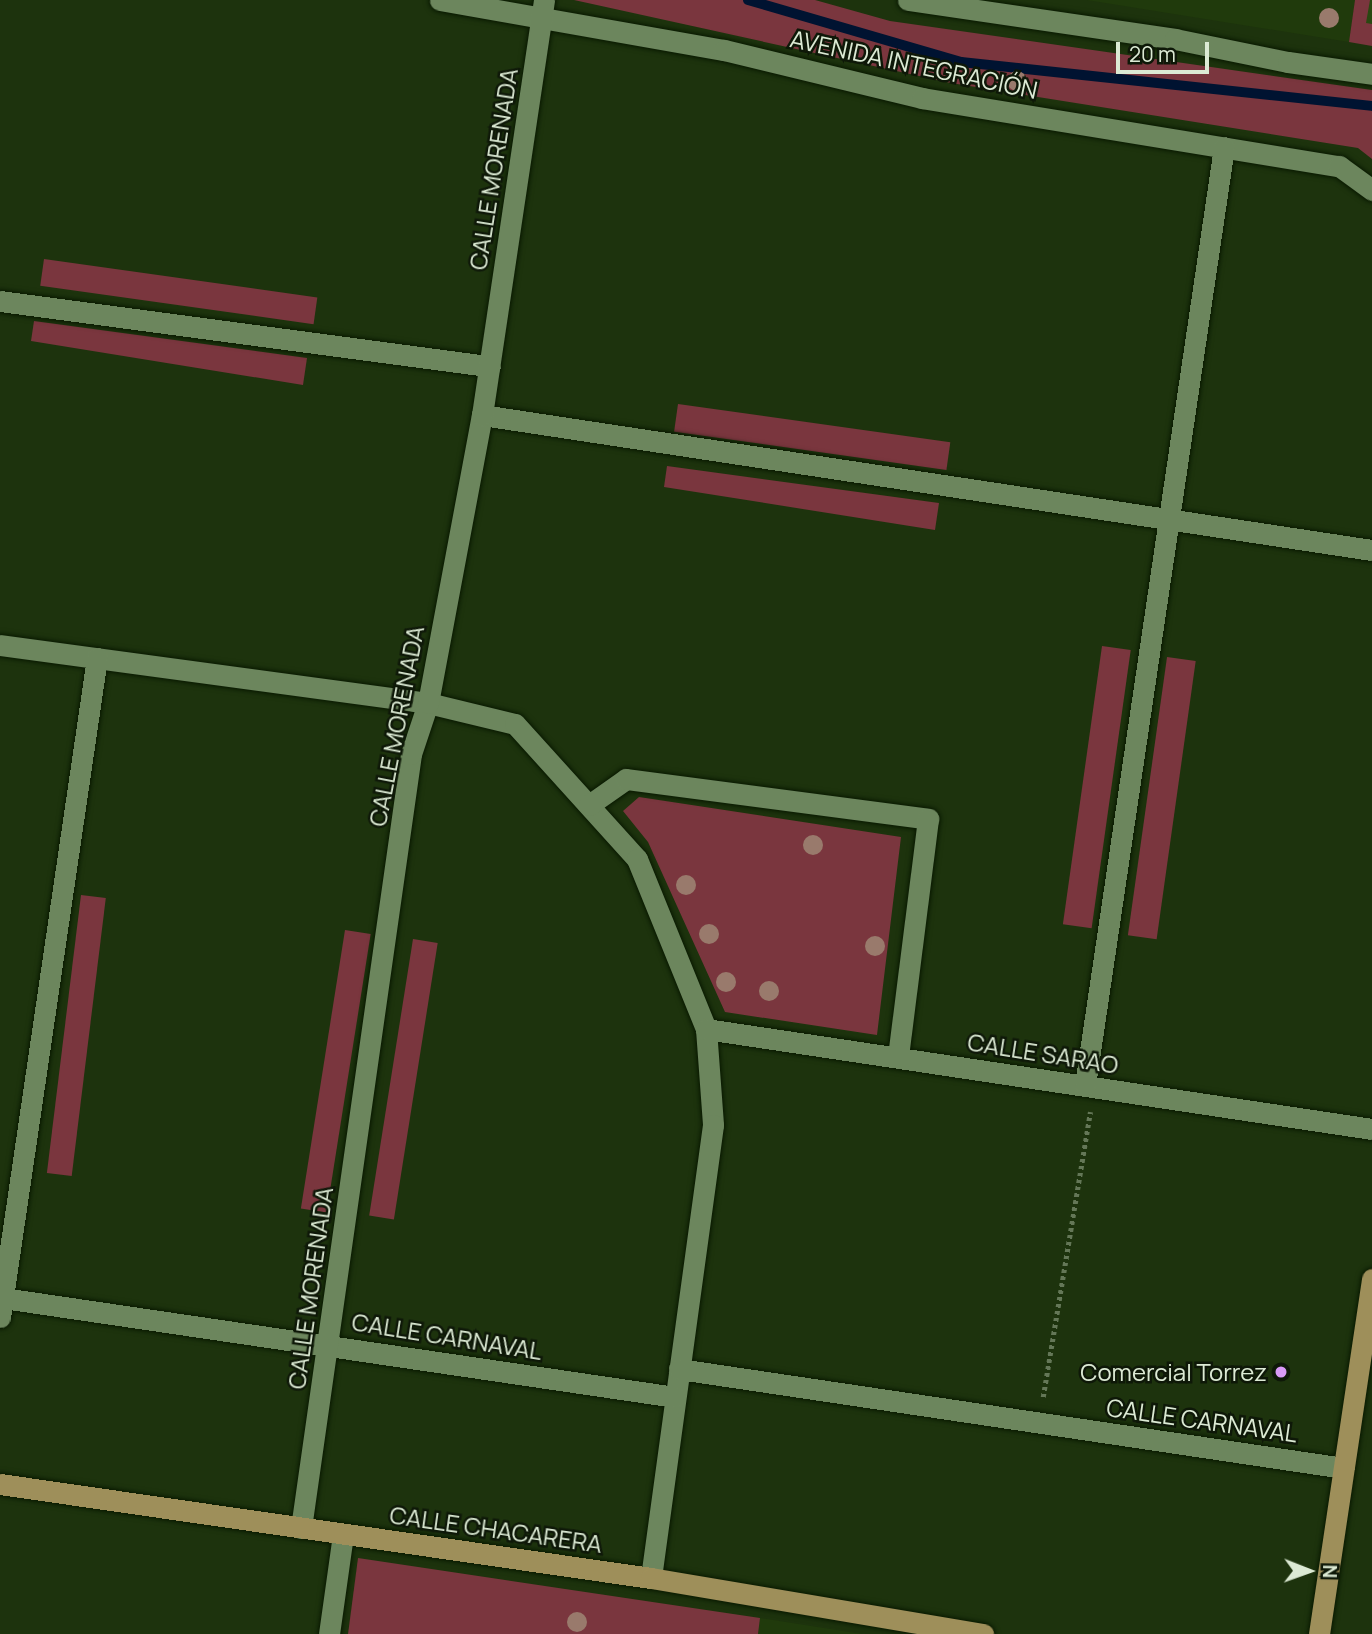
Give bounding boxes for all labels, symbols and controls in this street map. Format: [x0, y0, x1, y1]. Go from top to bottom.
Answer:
street label: AVENIDA INTEGRACIÓN [788, 24, 1040, 104]
scale bar [1120, 28, 1213, 72]
text: 20 m [1129, 40, 1176, 68]
street label: CALLE MORENADA [463, 66, 523, 272]
street label: CALLE MORENADA [362, 623, 430, 829]
street label: CALLE SARAO [966, 1027, 1120, 1079]
street label: CALLE MORENADA [282, 1185, 338, 1391]
street label: CALLE CARNAVAL [350, 1307, 544, 1365]
place label: Comercial Torrez [1080, 1358, 1267, 1386]
marker: Comercial Torrez [1273, 1364, 1289, 1380]
street label: CALLE CARNAVAL [1105, 1392, 1299, 1448]
street label: CALLE CHACARERA [388, 1500, 604, 1558]
north arrow [1274, 1536, 1344, 1606]
text: N [1317, 1564, 1343, 1578]

